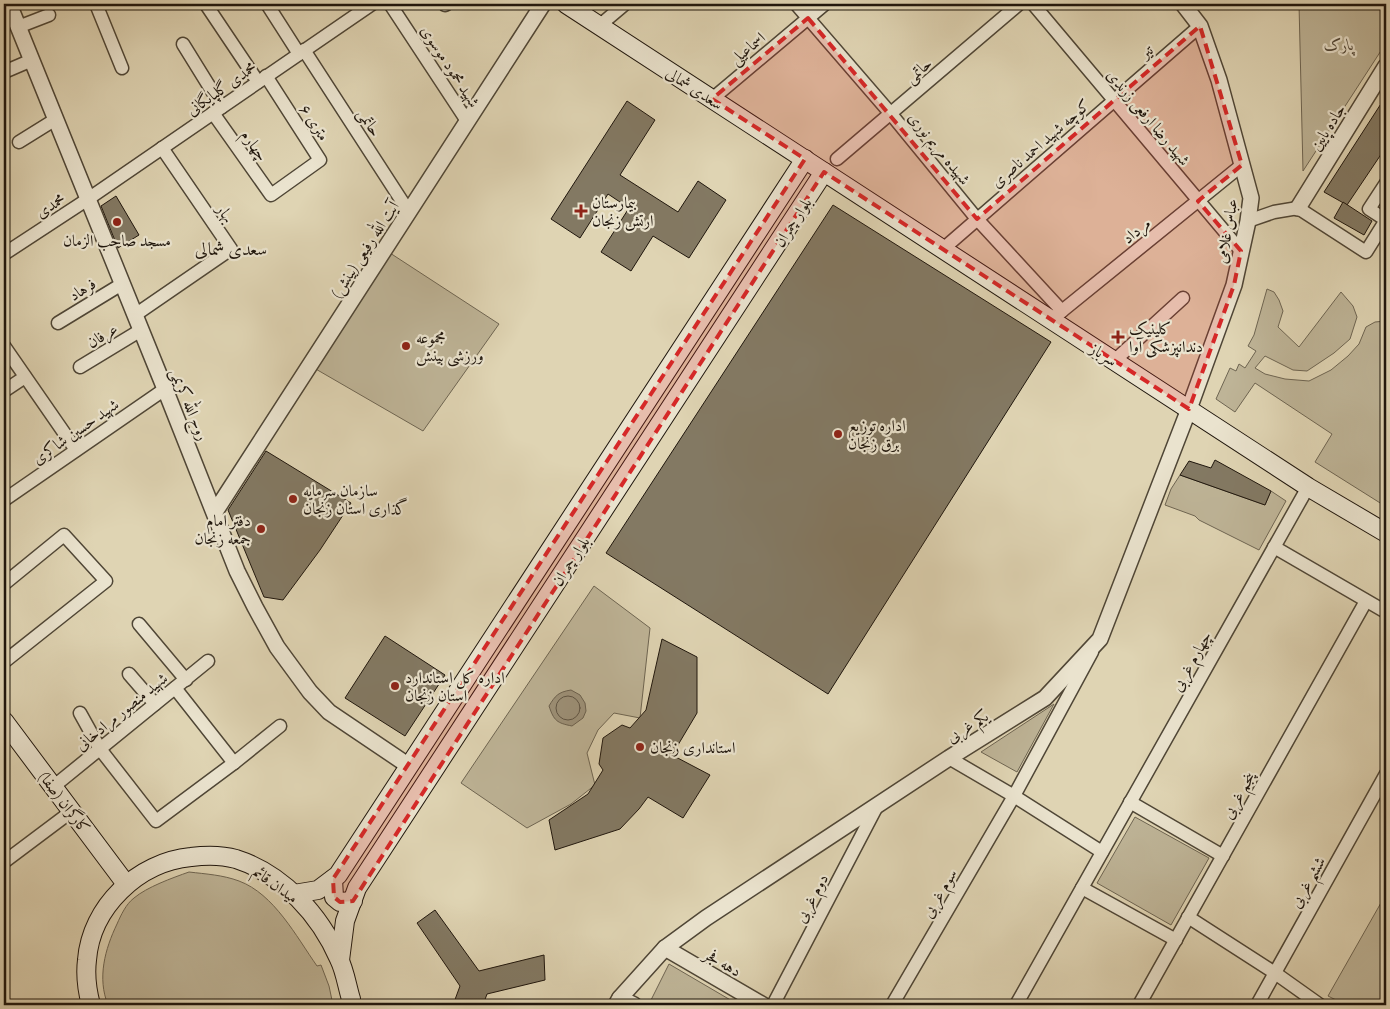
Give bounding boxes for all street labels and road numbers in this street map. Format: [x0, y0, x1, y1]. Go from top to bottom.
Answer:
street label: شهید محمود موسوی [416, 22, 484, 111]
street label: اسماعیلی [726, 28, 770, 70]
street label: تیر [1134, 40, 1158, 64]
street label: حاتمی [901, 53, 937, 89]
street label: محمدی گلپایگانی [182, 57, 261, 121]
street label: سعدی شمالی [662, 63, 727, 115]
street label: شهید رضا ارفعی زرندی [1101, 65, 1194, 171]
street label: کوچه شهید احمد ناصری [987, 95, 1095, 193]
street label: ۶ متری [295, 100, 333, 145]
street label: جاده پایین [1306, 100, 1351, 155]
street label: حاتمی [352, 105, 386, 141]
street label: شهیده مریم نوری [901, 108, 975, 192]
street label: چهارم [233, 126, 272, 168]
street label: محمدی [32, 189, 69, 223]
street label: آیت الله رفیعی (بینش) [324, 194, 405, 302]
street label: بلوار چمران [769, 194, 816, 251]
street label: عباس غلامی [1211, 197, 1243, 265]
street label: بهار [211, 199, 239, 227]
street label: مرداد [1118, 213, 1156, 249]
street label: فرهاد [65, 274, 100, 306]
street label: عرفان [83, 319, 122, 354]
street label: سرباز [1084, 338, 1121, 371]
street label: روح الله کریمی [162, 364, 215, 445]
street label: شهید حسین شاکری [28, 395, 123, 469]
street label: بلوار چمران [547, 533, 594, 590]
street label: چهارم غربی [1167, 628, 1220, 697]
street label: شهید منصور مرادخانی [71, 668, 173, 756]
street label: یکم غربی [943, 706, 996, 752]
street label: کارگران (صفا) [34, 767, 95, 838]
street label: پنجم غربی [1218, 767, 1265, 825]
street label: ششم غربی [1286, 853, 1335, 915]
street label: میدان قائم [246, 862, 302, 911]
street label: سوم غربی [918, 865, 965, 924]
street label: دوم غربی [791, 871, 837, 928]
street label: دهه فجر [699, 943, 745, 981]

